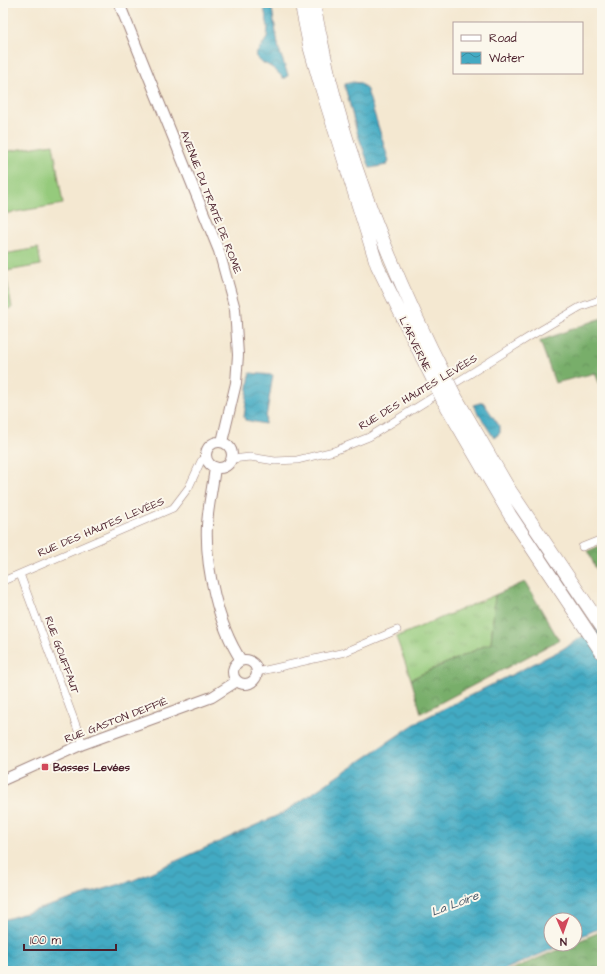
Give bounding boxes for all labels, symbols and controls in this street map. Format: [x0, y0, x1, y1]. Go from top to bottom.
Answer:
legend [453, 22, 583, 74]
text: Road [489, 30, 517, 47]
text: Water [489, 50, 525, 67]
street label: AVENUE DU TRAITÉ DE ROME [177, 128, 245, 276]
street label: L'ARVERNE [395, 314, 435, 374]
street label: RUE DES HAUTES LEVÉES [356, 351, 480, 433]
street label: RUE DES HAUTES LEVÉES [36, 494, 166, 560]
street label: RUE GOUFFAUT [41, 614, 83, 696]
street label: RUE GASTON DEFFIÉ [62, 693, 170, 747]
place label: Basses Levées [53, 760, 131, 775]
marker: Basses Levées [40, 762, 50, 772]
water label: La Loire [429, 887, 481, 921]
north arrow [543, 912, 583, 952]
scale bar [24, 926, 116, 952]
text: 100 m [30, 932, 61, 949]
text: N [560, 934, 567, 949]

